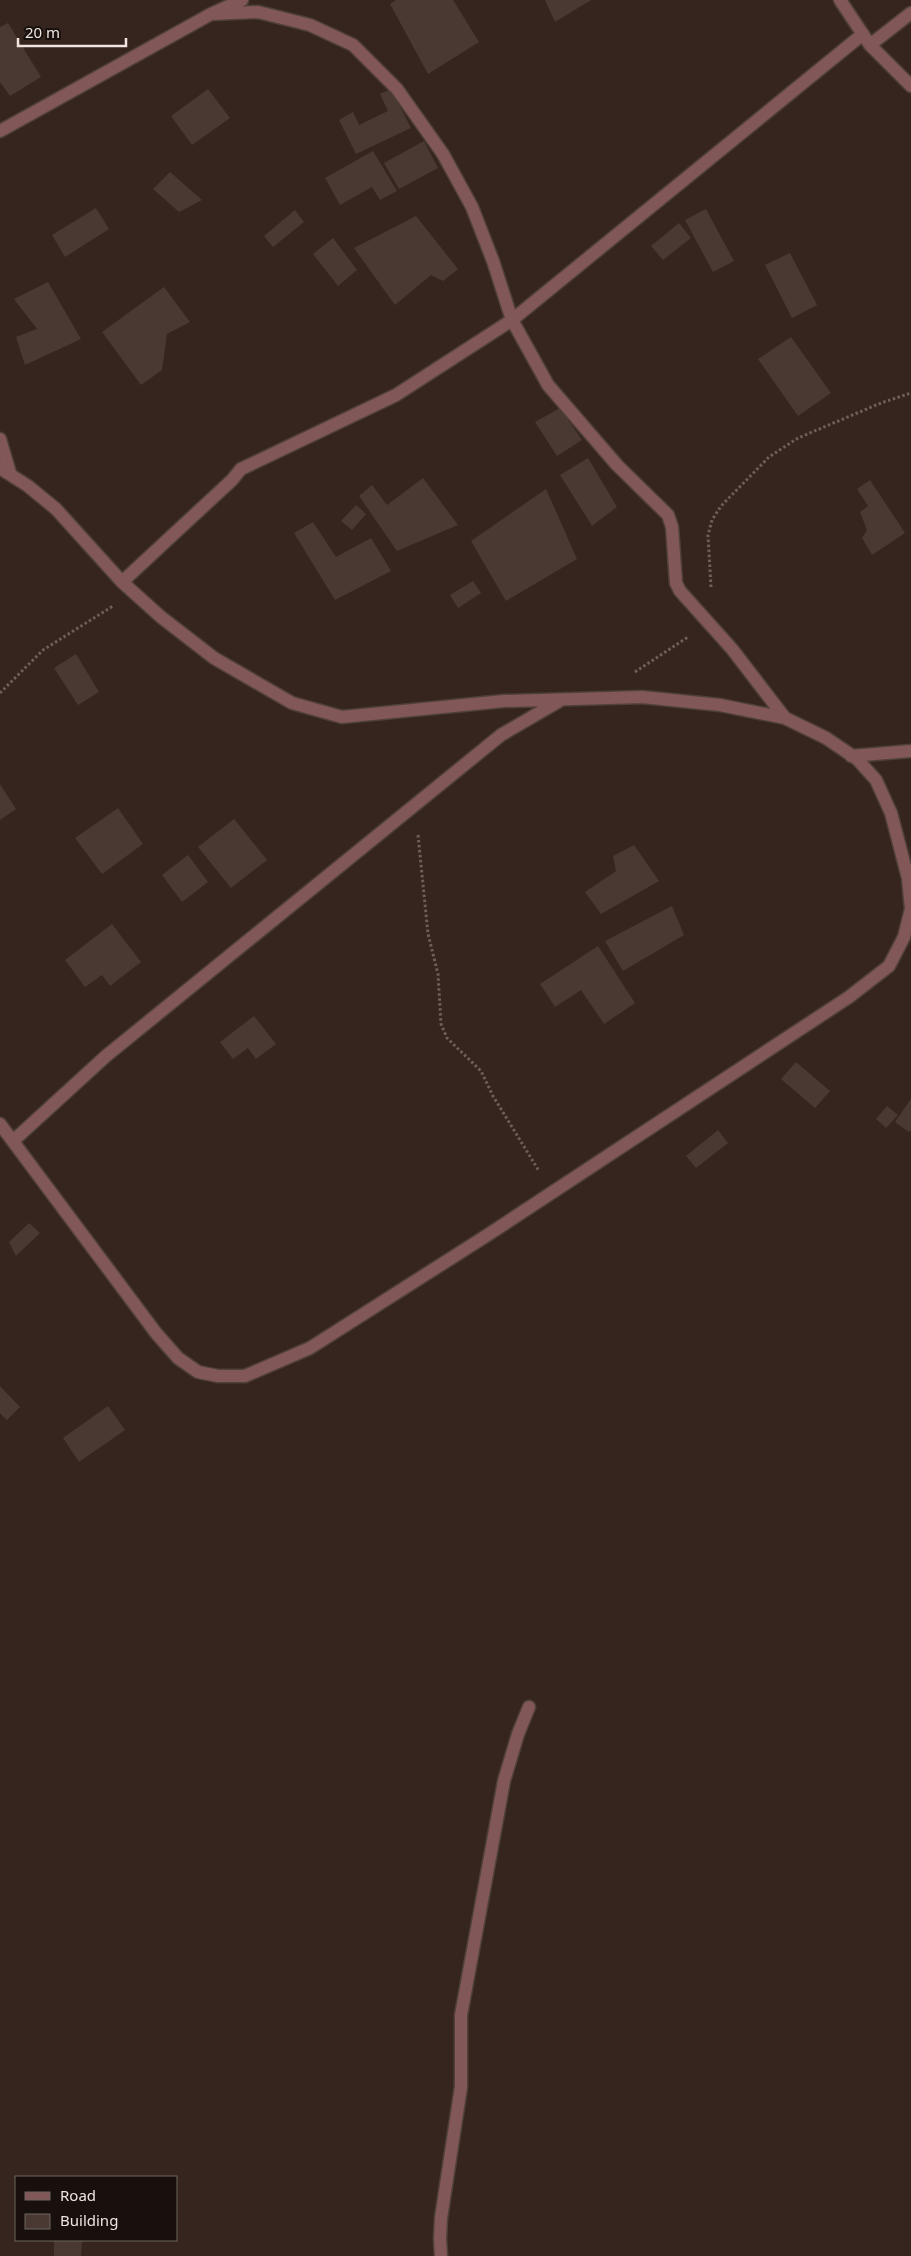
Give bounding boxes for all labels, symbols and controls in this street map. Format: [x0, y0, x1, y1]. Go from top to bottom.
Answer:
scale bar [18, 15, 125, 47]
text: 20 m [25, 22, 60, 42]
legend [15, 2176, 178, 2241]
text: Road [60, 2185, 96, 2205]
text: Building [60, 2210, 118, 2230]

